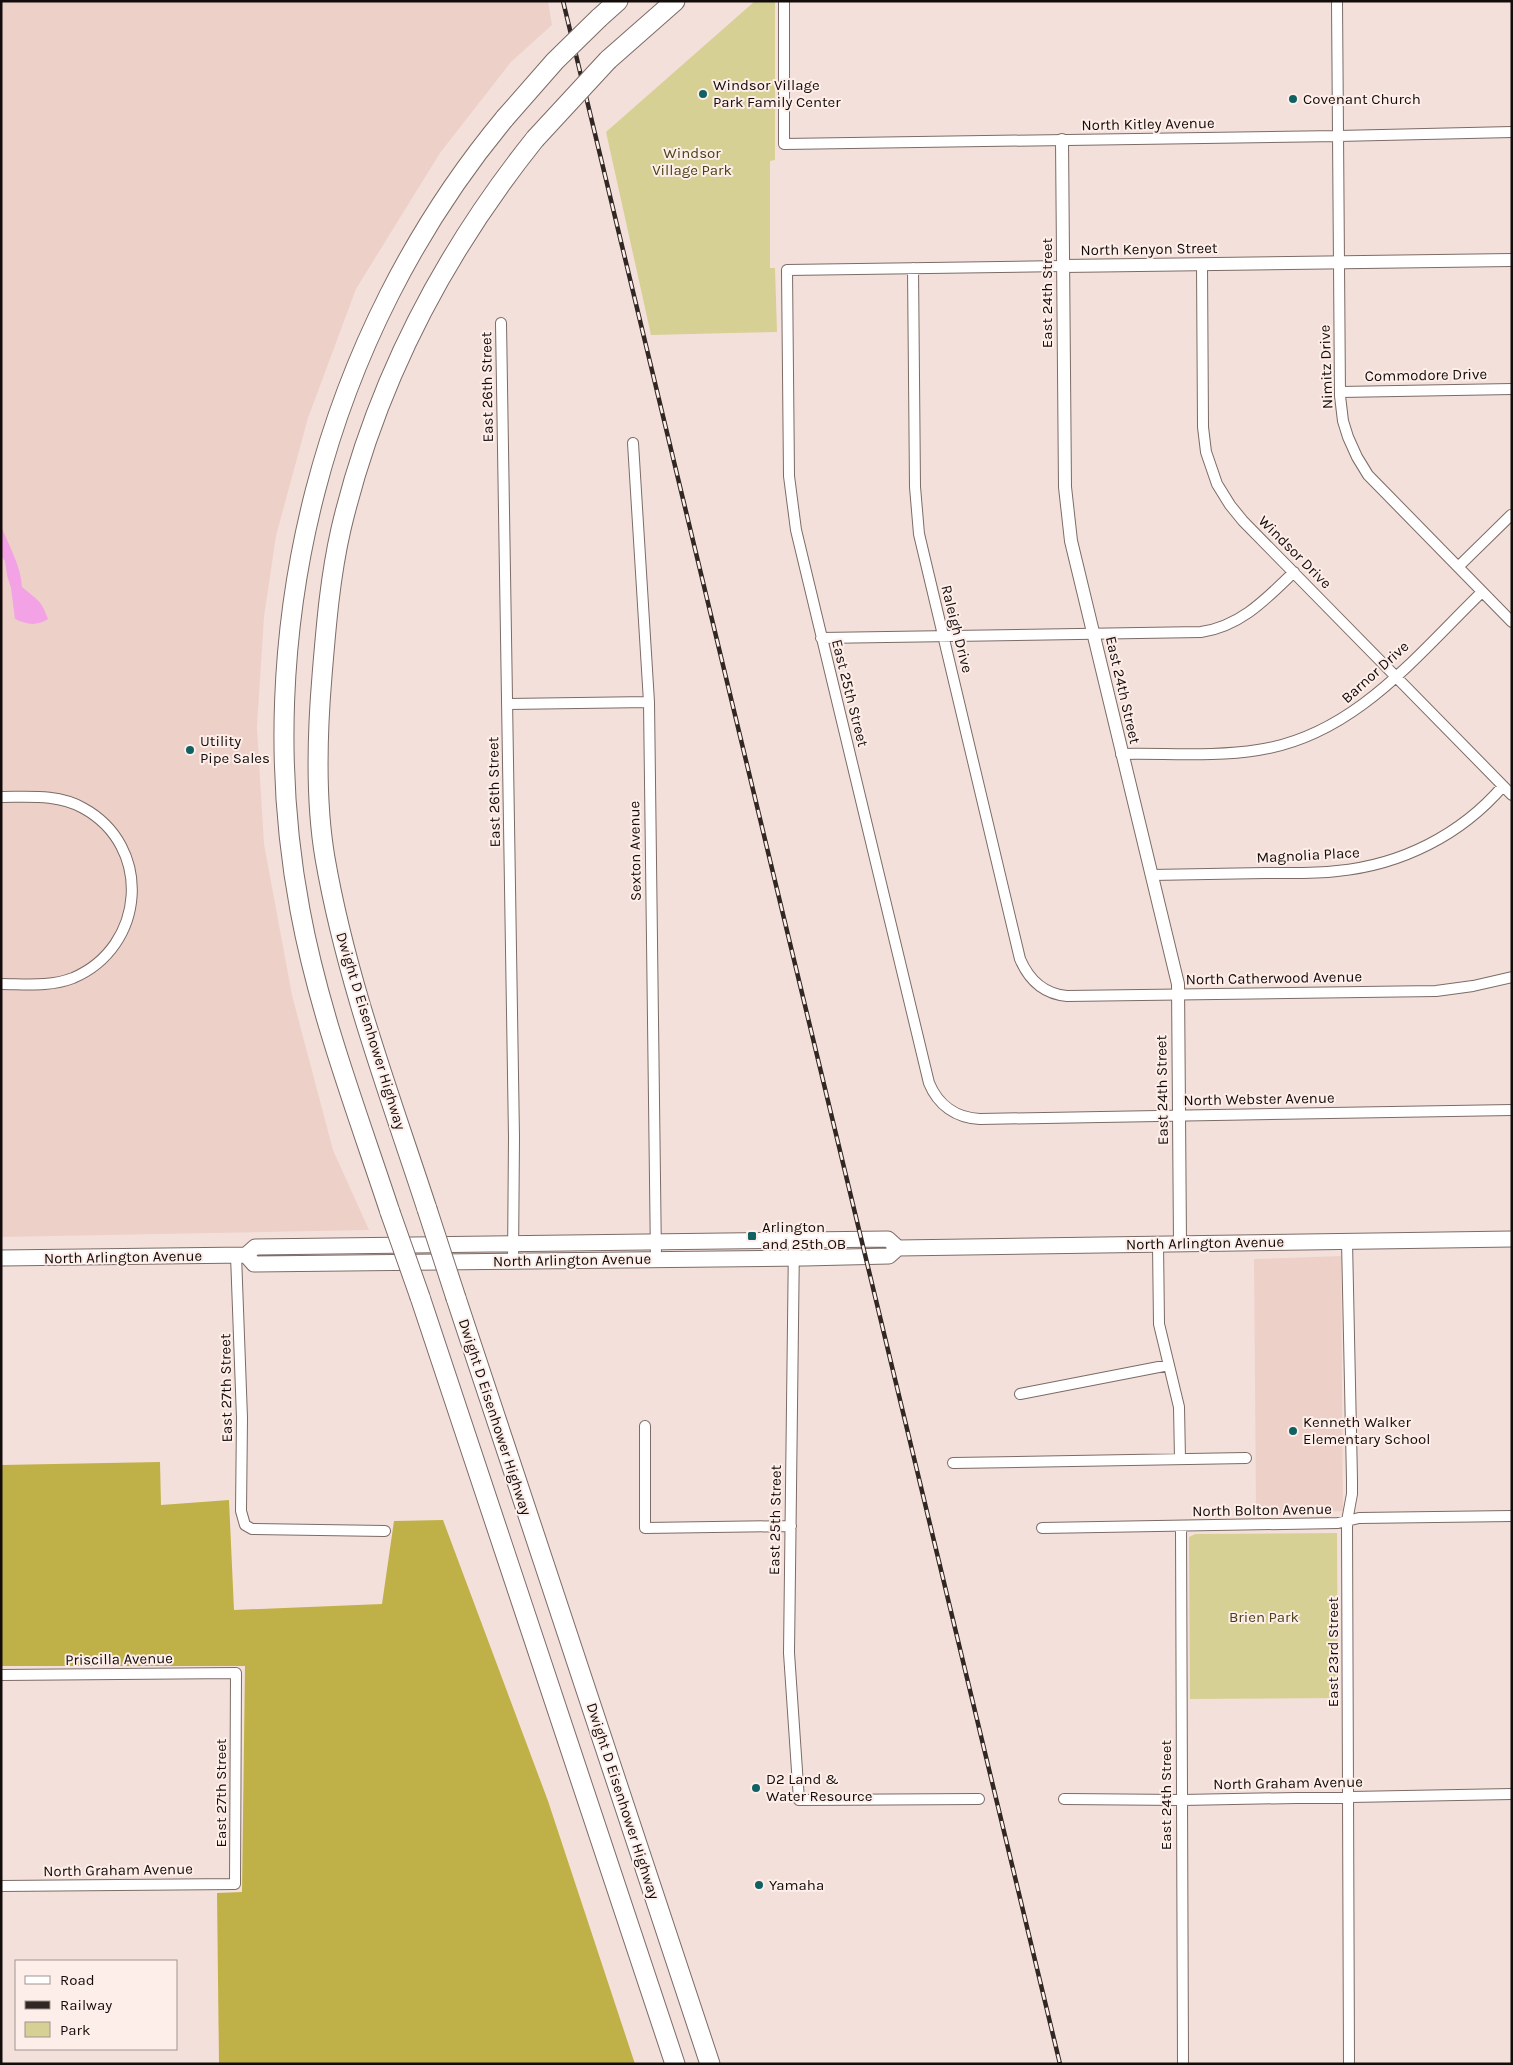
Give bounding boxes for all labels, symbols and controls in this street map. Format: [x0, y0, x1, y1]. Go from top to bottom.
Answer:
place label: Windsor Village Park Family Center [713, 76, 841, 111]
marker: Windsor Village Park Family Center [697, 88, 709, 100]
place label: Covenant Church [1303, 90, 1421, 108]
marker: Covenant Church [1287, 93, 1299, 105]
street label: North Kitley Avenue [1081, 114, 1215, 134]
park label: Windsor Village Park [652, 144, 732, 179]
street label: East 24th Street [1038, 238, 1056, 348]
street label: North Kenyon Street [1080, 239, 1218, 259]
street label: Nimitz Drive [1316, 324, 1336, 410]
street label: East 26th Street [477, 331, 497, 442]
street label: Commodore Drive [1365, 365, 1487, 385]
street label: Windsor Drive [1255, 512, 1335, 592]
street label: Raleigh Drive [937, 583, 977, 675]
street label: East 24th Street [1102, 634, 1144, 746]
street label: East 25th Street [828, 637, 872, 749]
street label: Barnor Drive [1338, 637, 1412, 707]
place label: Utility Pipe Sales [200, 732, 270, 767]
street label: East 26th Street [484, 736, 504, 847]
marker: Utility Pipe Sales [184, 744, 196, 756]
street label: Sexton Avenue [625, 801, 645, 901]
street label: Magnolia Place [1256, 843, 1360, 867]
street label: Dwight D Eisenhower Highway [332, 930, 410, 1132]
street label: North Catherwood Avenue [1186, 967, 1362, 989]
street label: East 24th Street [1152, 1034, 1172, 1145]
street label: North Webster Avenue [1183, 1089, 1335, 1109]
place label: Arlington and 25th OB [762, 1218, 846, 1253]
marker: Arlington and 25th OB [746, 1230, 758, 1242]
street label: North Arlington Avenue [1126, 1233, 1284, 1253]
street label: North Arlington Avenue [44, 1247, 202, 1267]
street label: North Arlington Avenue [493, 1250, 651, 1270]
street label: Dwight D Eisenhower Highway [455, 1316, 535, 1518]
street label: East 27th Street [216, 1333, 236, 1443]
place label: Kenneth Walker Elementary School [1303, 1413, 1430, 1448]
marker: Kenneth Walker Elementary School [1287, 1425, 1299, 1437]
street label: East 25th Street [765, 1464, 785, 1575]
street label: North Bolton Avenue [1192, 1500, 1332, 1520]
street label: East 23rd Street [1324, 1596, 1342, 1707]
park label: Brien Park [1229, 1608, 1299, 1626]
street label: Priscilla Avenue [65, 1649, 173, 1669]
street label: Dwight D Eisenhower Highway [583, 1700, 663, 1902]
street label: East 27th Street [212, 1738, 230, 1847]
street label: East 24th Street [1157, 1740, 1175, 1850]
place label: D2 Land & Water Resource [766, 1770, 872, 1805]
street label: North Graham Avenue [1213, 1773, 1363, 1793]
marker: D2 Land & Water Resource [750, 1782, 762, 1794]
street label: North Graham Avenue [43, 1860, 193, 1880]
place label: Yamaha [769, 1876, 824, 1894]
marker: Yamaha [753, 1879, 765, 1891]
legend [15, 1960, 178, 2050]
text: Road [60, 1971, 95, 1989]
text: Railway [60, 1996, 112, 2014]
text: Park [60, 2021, 90, 2039]

